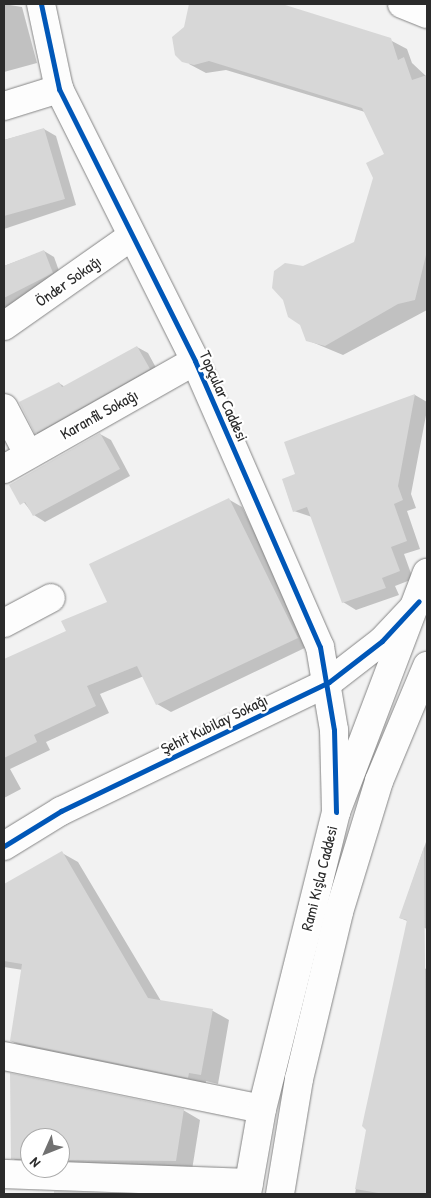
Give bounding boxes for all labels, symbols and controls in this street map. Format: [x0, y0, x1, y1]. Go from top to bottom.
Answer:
street label: Önder Sokağı [31, 251, 105, 311]
street label: Topçular Caddesi [195, 348, 253, 444]
street label: Karanfil Sokağı [57, 385, 141, 443]
street label: Şehit Kubilay Sokağı [157, 690, 271, 758]
street label: Rami Kışla Caddesi [297, 823, 341, 933]
north arrow [20, 1128, 70, 1178]
text: N [25, 1154, 44, 1172]

